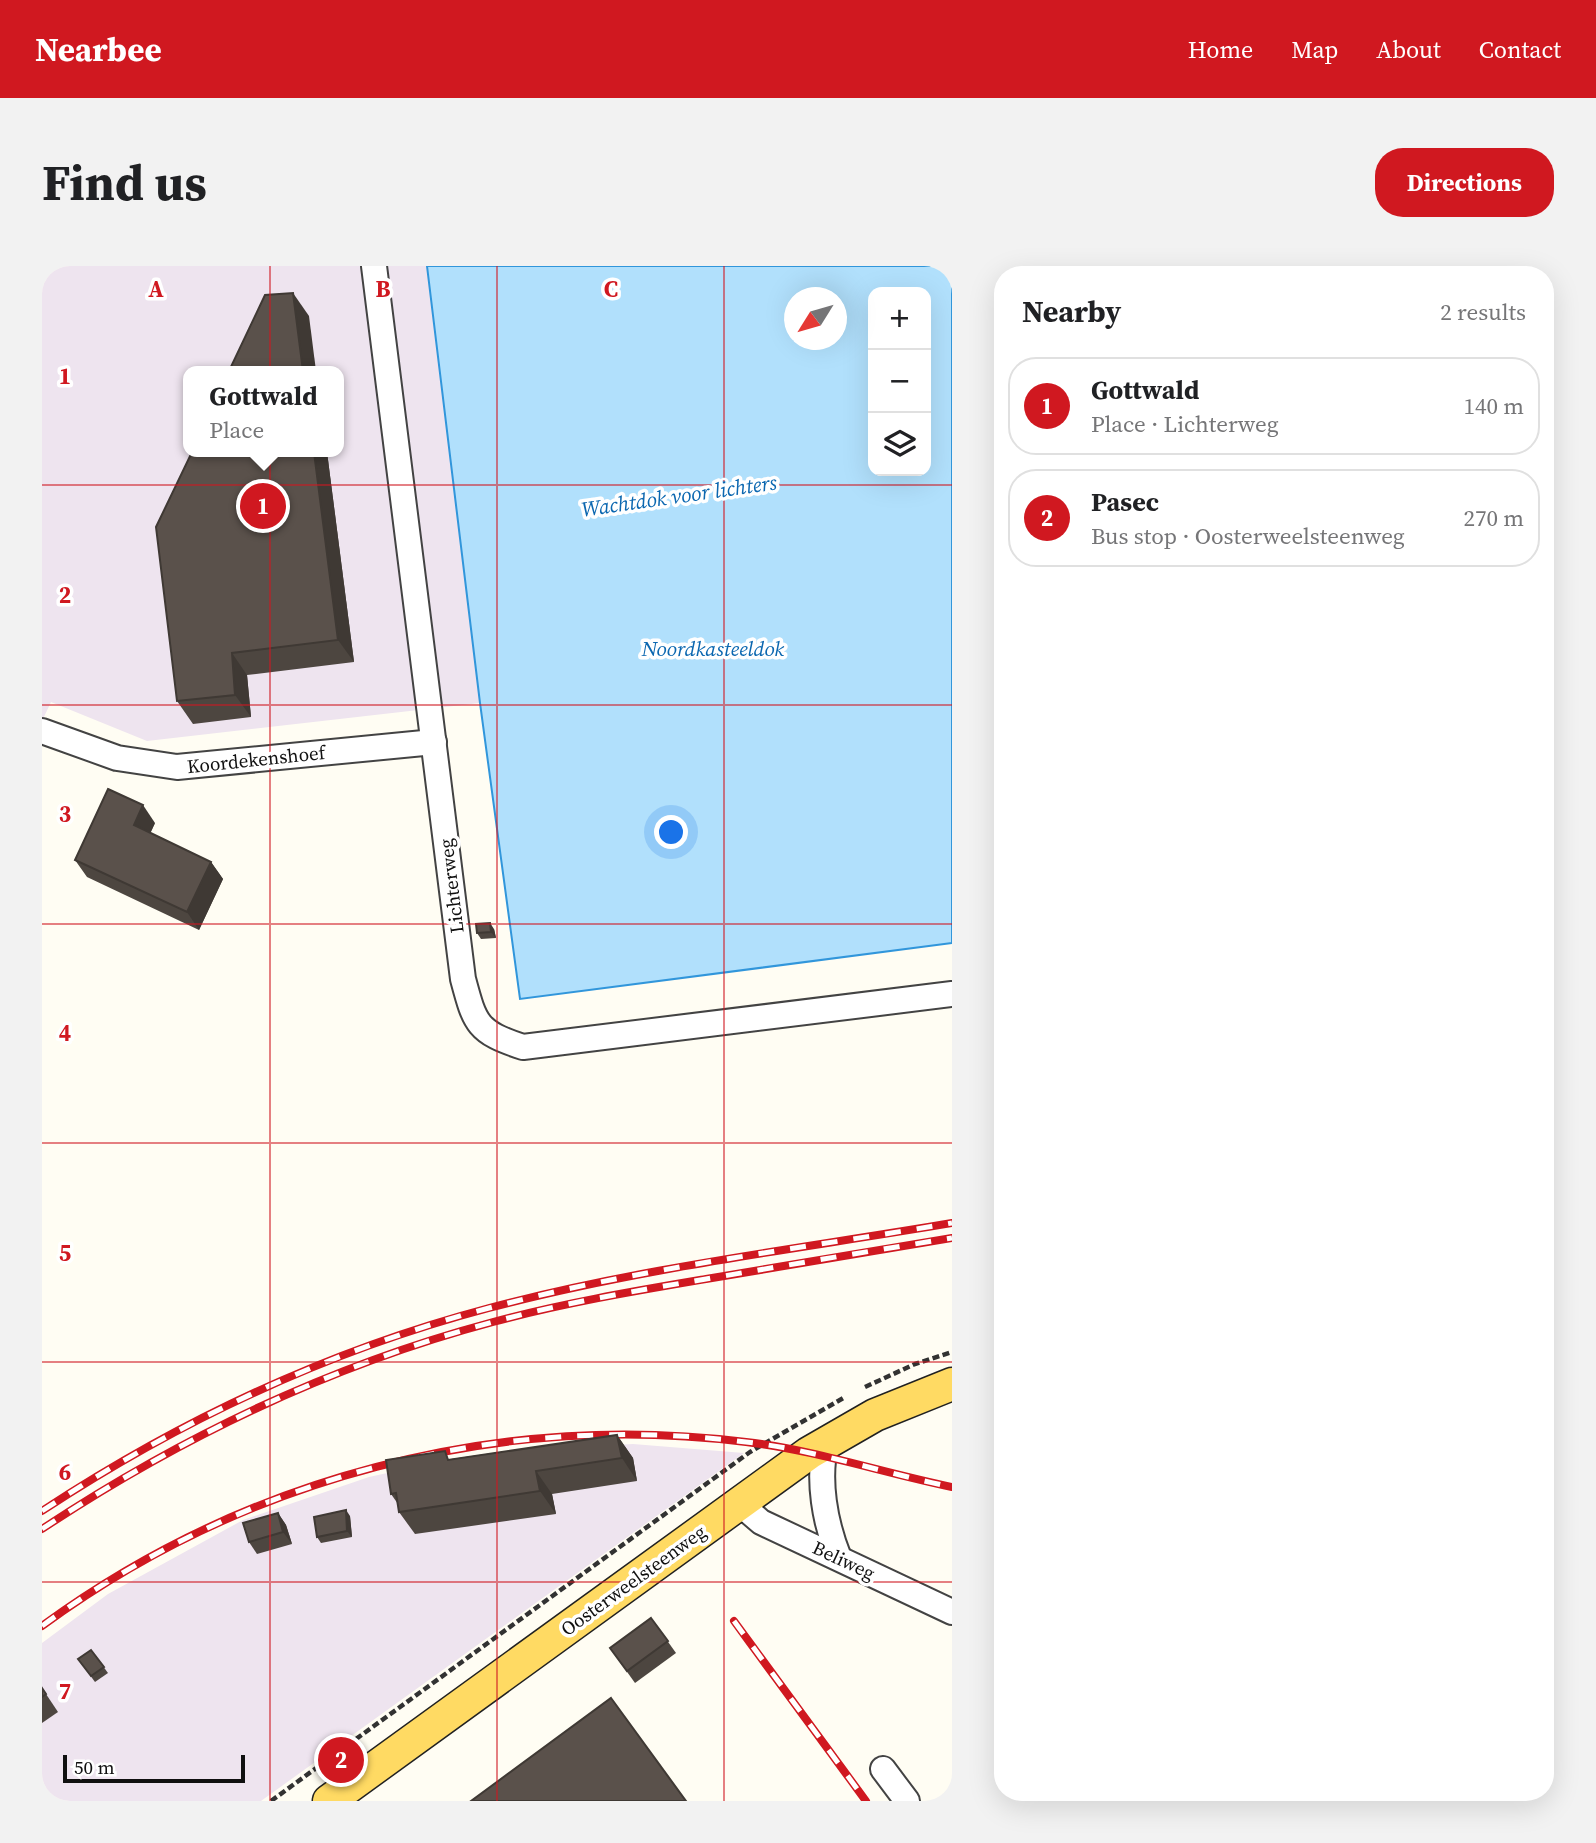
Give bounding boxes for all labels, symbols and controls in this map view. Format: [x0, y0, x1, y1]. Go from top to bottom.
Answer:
text: Nearbee [35, 27, 162, 72]
text: Home [1188, 33, 1253, 66]
text: Map [1291, 33, 1338, 66]
text: About [1376, 33, 1441, 66]
text: Contact [1479, 33, 1561, 66]
button: Directions [1375, 148, 1554, 217]
text: Find us [42, 149, 207, 216]
text: A [148, 273, 164, 305]
text: B [376, 273, 391, 305]
text: C [604, 273, 618, 305]
north arrow [784, 287, 847, 350]
map controls [868, 287, 931, 476]
button: + [868, 287, 931, 350]
text: Nearby [1022, 291, 1121, 332]
text: 2 results [1440, 296, 1526, 328]
button: − [868, 350, 931, 413]
text: 1 [59, 360, 71, 392]
popup [183, 366, 344, 457]
text: Gottwald [1091, 372, 1199, 408]
text: Gottwald [209, 378, 318, 414]
text: 1 [1041, 390, 1053, 422]
text: 140 m [1463, 390, 1524, 422]
text: Place · Lichterweg [1091, 408, 1279, 440]
button: layers [868, 413, 931, 476]
text: Place [209, 414, 264, 446]
water label: Wachtdok voor lichters [579, 467, 779, 524]
pin: 1 [240, 480, 286, 532]
text: Pasec [1091, 484, 1159, 520]
text: 2 [1041, 502, 1053, 534]
text: 270 m [1463, 502, 1524, 534]
text: Bus stop · Oosterweelsteenweg [1091, 520, 1405, 552]
text: 2 [59, 579, 71, 611]
water label: Noordkasteeldok [641, 634, 784, 663]
street label: Koordekenshoef [186, 739, 329, 779]
text: 3 [59, 798, 71, 830]
your location [654, 815, 688, 849]
street label: Lichterweg [432, 837, 470, 935]
text: 4 [59, 1017, 71, 1049]
text: 5 [59, 1237, 71, 1269]
text: 6 [59, 1456, 71, 1488]
street label: Oosterweelsteenweg [555, 1518, 711, 1642]
street label: Beliweg [809, 1534, 880, 1586]
text: 7 [59, 1675, 71, 1707]
pin: 2 [318, 1734, 364, 1786]
scale bar [63, 1752, 245, 1784]
text: 50 m [74, 1754, 115, 1780]

